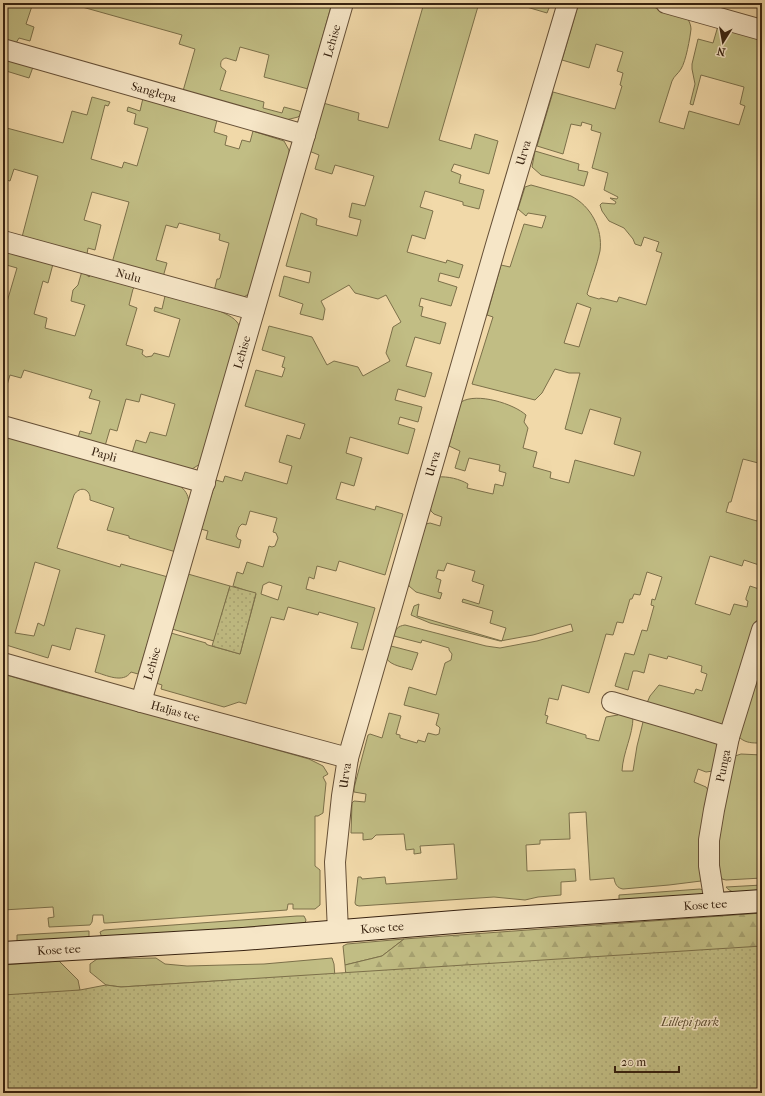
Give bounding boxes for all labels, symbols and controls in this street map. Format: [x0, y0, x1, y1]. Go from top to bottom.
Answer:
north arrow [703, 22, 743, 62]
street label: Lehise [321, 23, 343, 59]
text: N [715, 44, 727, 59]
street label: Sanglepa [130, 79, 179, 105]
street label: Urva [513, 138, 534, 167]
street label: Nulu [114, 265, 143, 286]
street label: Lehise [231, 334, 253, 371]
street label: Papli [90, 444, 119, 465]
street label: Urva [423, 449, 443, 478]
street label: Lehise [141, 645, 164, 682]
street label: Haljas tee [149, 698, 201, 725]
street label: Punga [713, 748, 733, 783]
street label: Urva [336, 761, 354, 790]
street label: Kose tee [683, 896, 728, 913]
street label: Kose tee [360, 919, 405, 937]
street label: Kose tee [37, 941, 81, 958]
park label: Lillepi park [660, 1015, 719, 1029]
scale bar [615, 1048, 679, 1074]
text: 20 m [621, 1055, 646, 1069]

